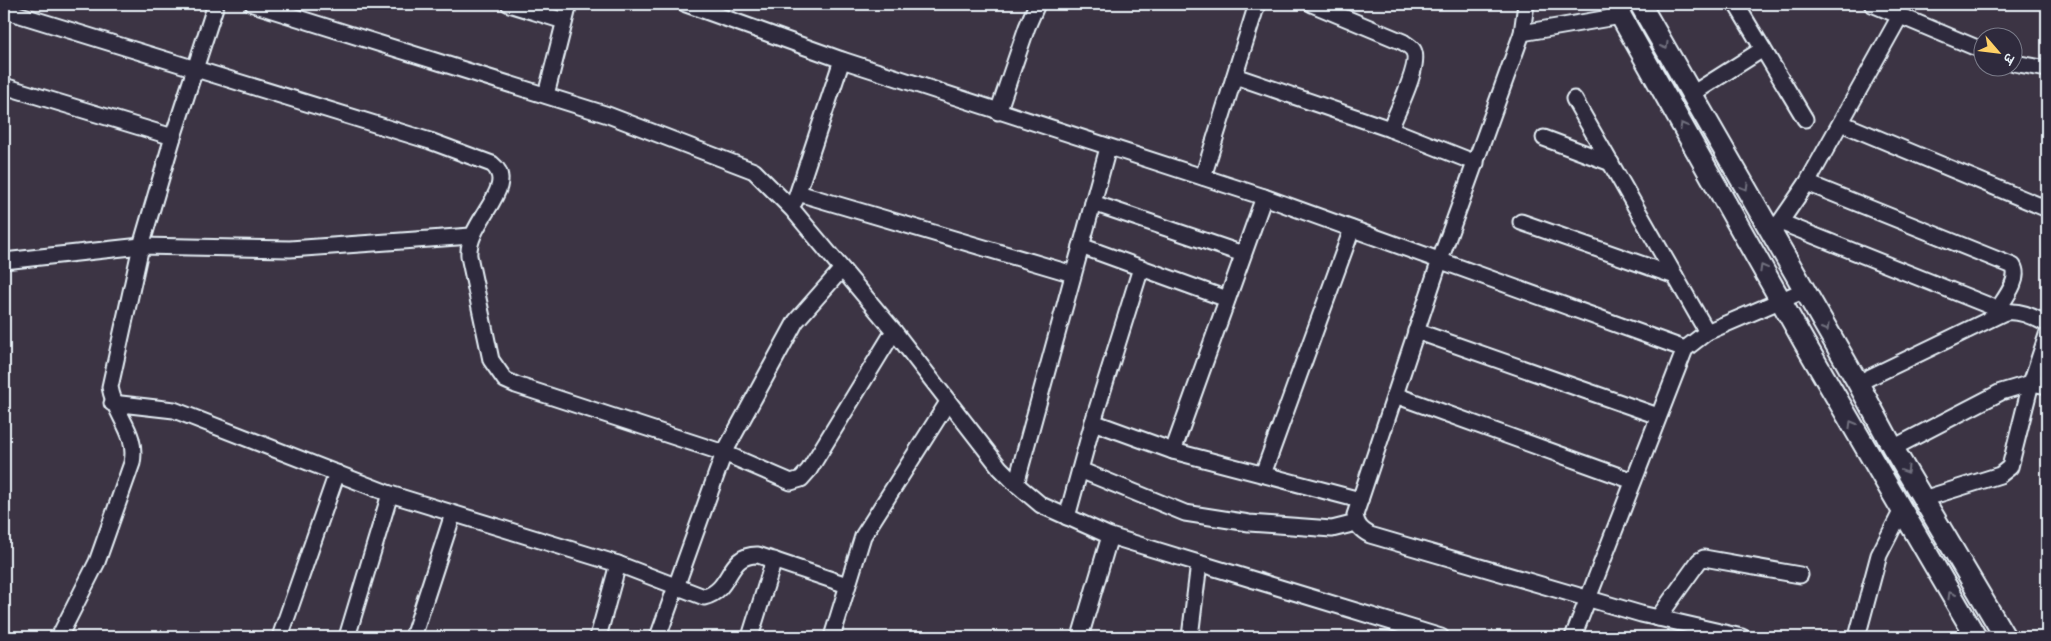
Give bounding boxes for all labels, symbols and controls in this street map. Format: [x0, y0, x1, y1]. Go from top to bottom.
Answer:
north arrow [1974, 28, 2024, 78]
one-way arrow [1658, 41, 1668, 50]
text: उ [1995, 49, 2020, 70]
one-way arrow [1679, 123, 1689, 132]
one-way arrow [1739, 182, 1749, 191]
one-way arrow [1759, 264, 1769, 273]
one-way arrow [1820, 322, 1830, 331]
one-way arrow [1848, 421, 1858, 430]
one-way arrow [1899, 464, 1909, 473]
one-way arrow [1947, 592, 1957, 601]

